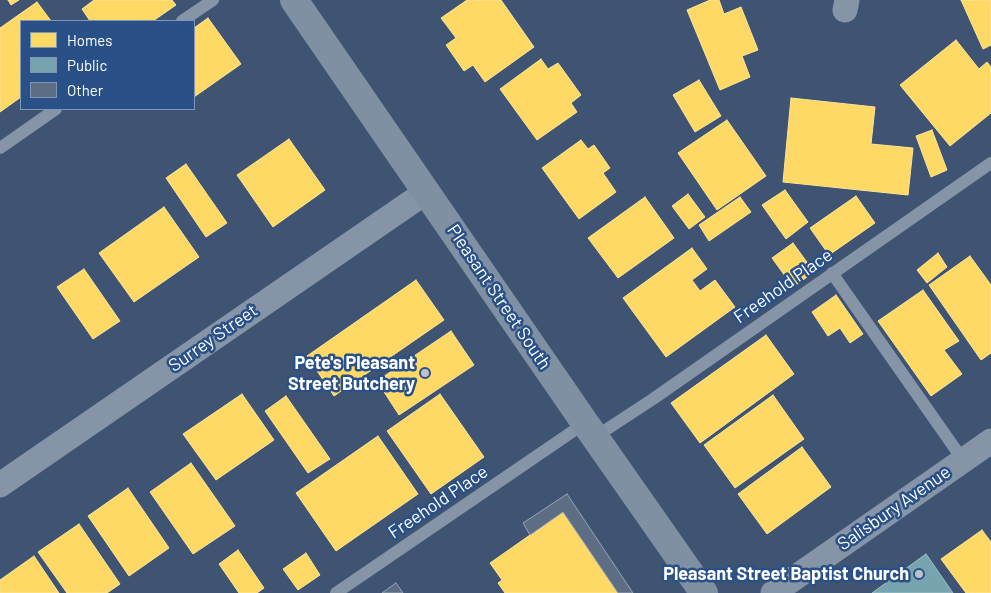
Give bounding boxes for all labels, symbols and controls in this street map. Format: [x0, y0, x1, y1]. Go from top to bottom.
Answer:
legend [20, 20, 195, 110]
text: Homes [67, 31, 112, 49]
text: Public [67, 56, 107, 74]
text: Other [67, 81, 103, 99]
street label: Pleasant Street South [442, 220, 556, 374]
street label: Freehold Place [729, 244, 837, 328]
street label: Surrey Street [164, 299, 262, 377]
place label: Pete's Pleasant Street Butchery [288, 352, 415, 394]
marker: Pete's Pleasant Street Butchery [419, 367, 431, 379]
street label: Freehold Place [384, 461, 492, 543]
street label: Salisbury Avenue [833, 461, 955, 555]
place label: Pleasant Street Baptist Church [663, 563, 909, 585]
marker: Pleasant Street Baptist Church [913, 568, 925, 580]

